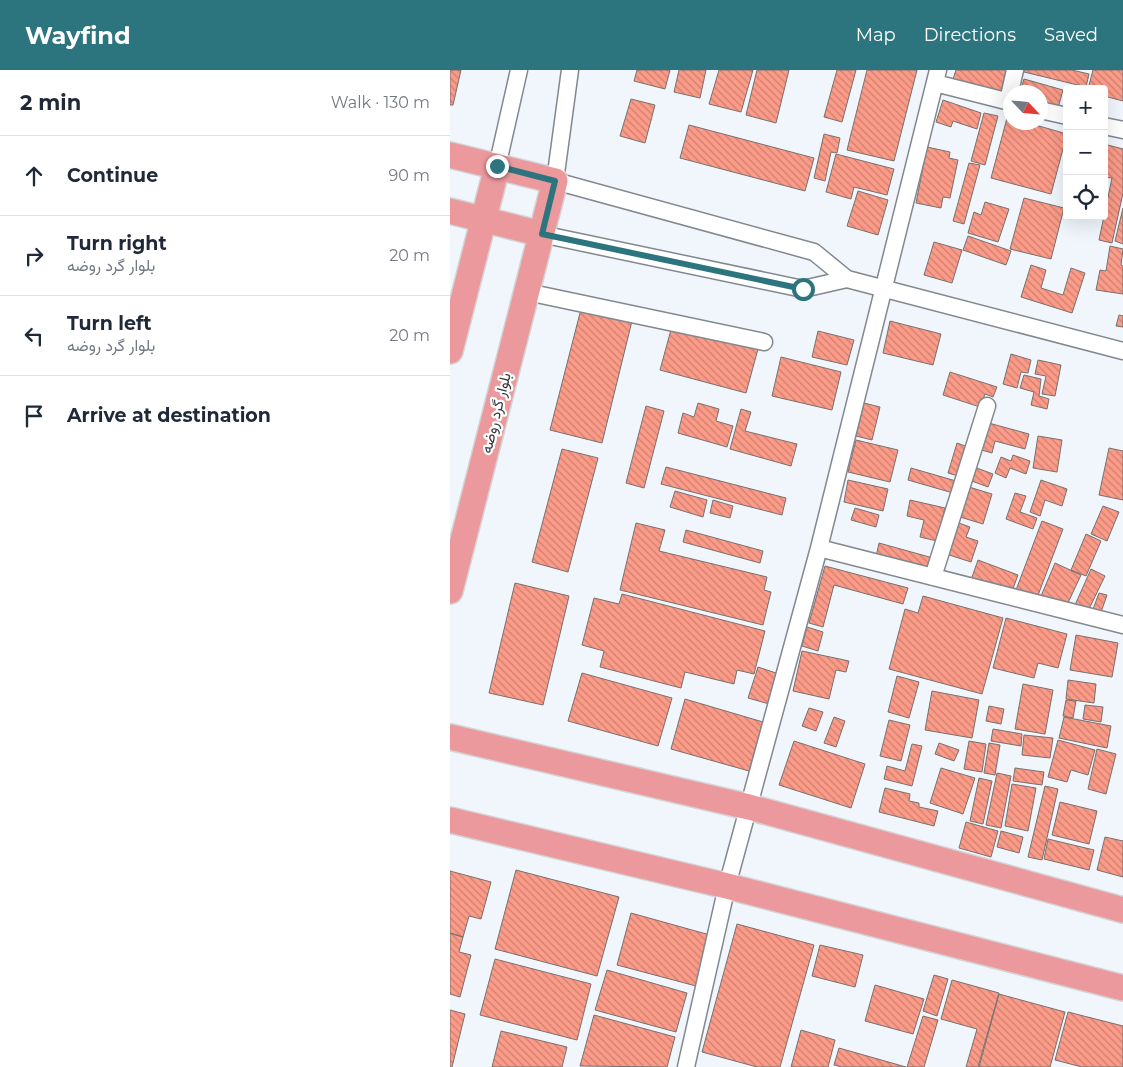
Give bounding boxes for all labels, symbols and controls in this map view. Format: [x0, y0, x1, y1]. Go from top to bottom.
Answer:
text: Wayfind [25, 21, 131, 50]
text: Map [856, 24, 896, 46]
text: Directions [924, 24, 1016, 46]
text: Saved [1044, 24, 1098, 46]
north arrow [1003, 85, 1048, 130]
map controls [1063, 85, 1108, 220]
button: + [1063, 85, 1108, 130]
text: 2 min [20, 90, 81, 115]
text: Walk · 130 m [331, 93, 430, 112]
button: − [1063, 130, 1108, 175]
route end [486, 155, 509, 178]
icon: ahead [20, 162, 48, 190]
text: Continue [67, 164, 158, 187]
text: 90 m [388, 166, 430, 185]
button: locate [1063, 175, 1108, 220]
text: Turn right [67, 232, 167, 255]
icon: right [20, 242, 48, 270]
text: 20 m [389, 246, 430, 265]
text: بلوار گرد روضه [67, 256, 155, 275]
route start [792, 278, 815, 301]
text: Turn left [67, 312, 152, 335]
icon: left [20, 322, 48, 350]
text: 20 m [389, 326, 430, 345]
text: بلوار گرد روضه [67, 336, 155, 355]
street label: بلوار گرد روضه [476, 370, 515, 455]
icon: arrive [20, 402, 48, 430]
text: Arrive at destination [67, 404, 271, 427]

